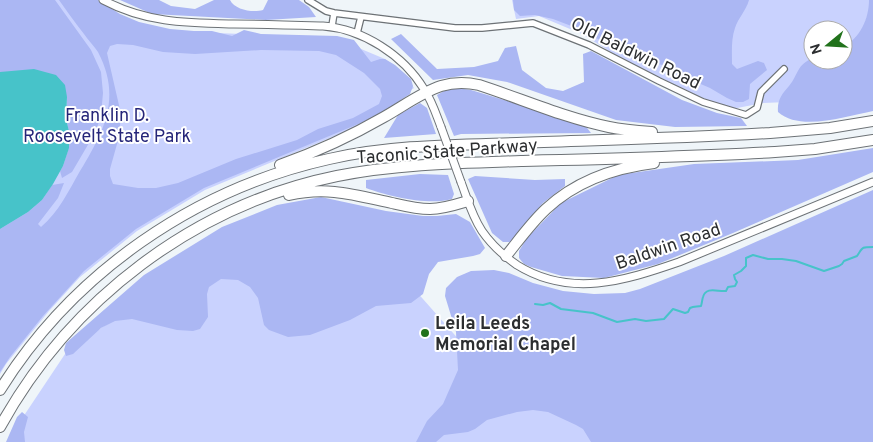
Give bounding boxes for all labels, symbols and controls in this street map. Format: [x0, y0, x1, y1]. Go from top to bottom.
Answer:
street label: Old Baldwin Road [567, 13, 704, 96]
north arrow [803, 20, 853, 70]
text: N [807, 41, 827, 56]
park label: Franklin D. Roosevelt State Park [23, 105, 191, 149]
street label: Taconic State Parkway [356, 135, 538, 170]
street label: Baldwin Road [613, 219, 724, 276]
place label: Leila Leeds Memorial Chapel [435, 313, 576, 357]
marker: Leila Leeds Memorial Chapel [419, 327, 431, 339]

